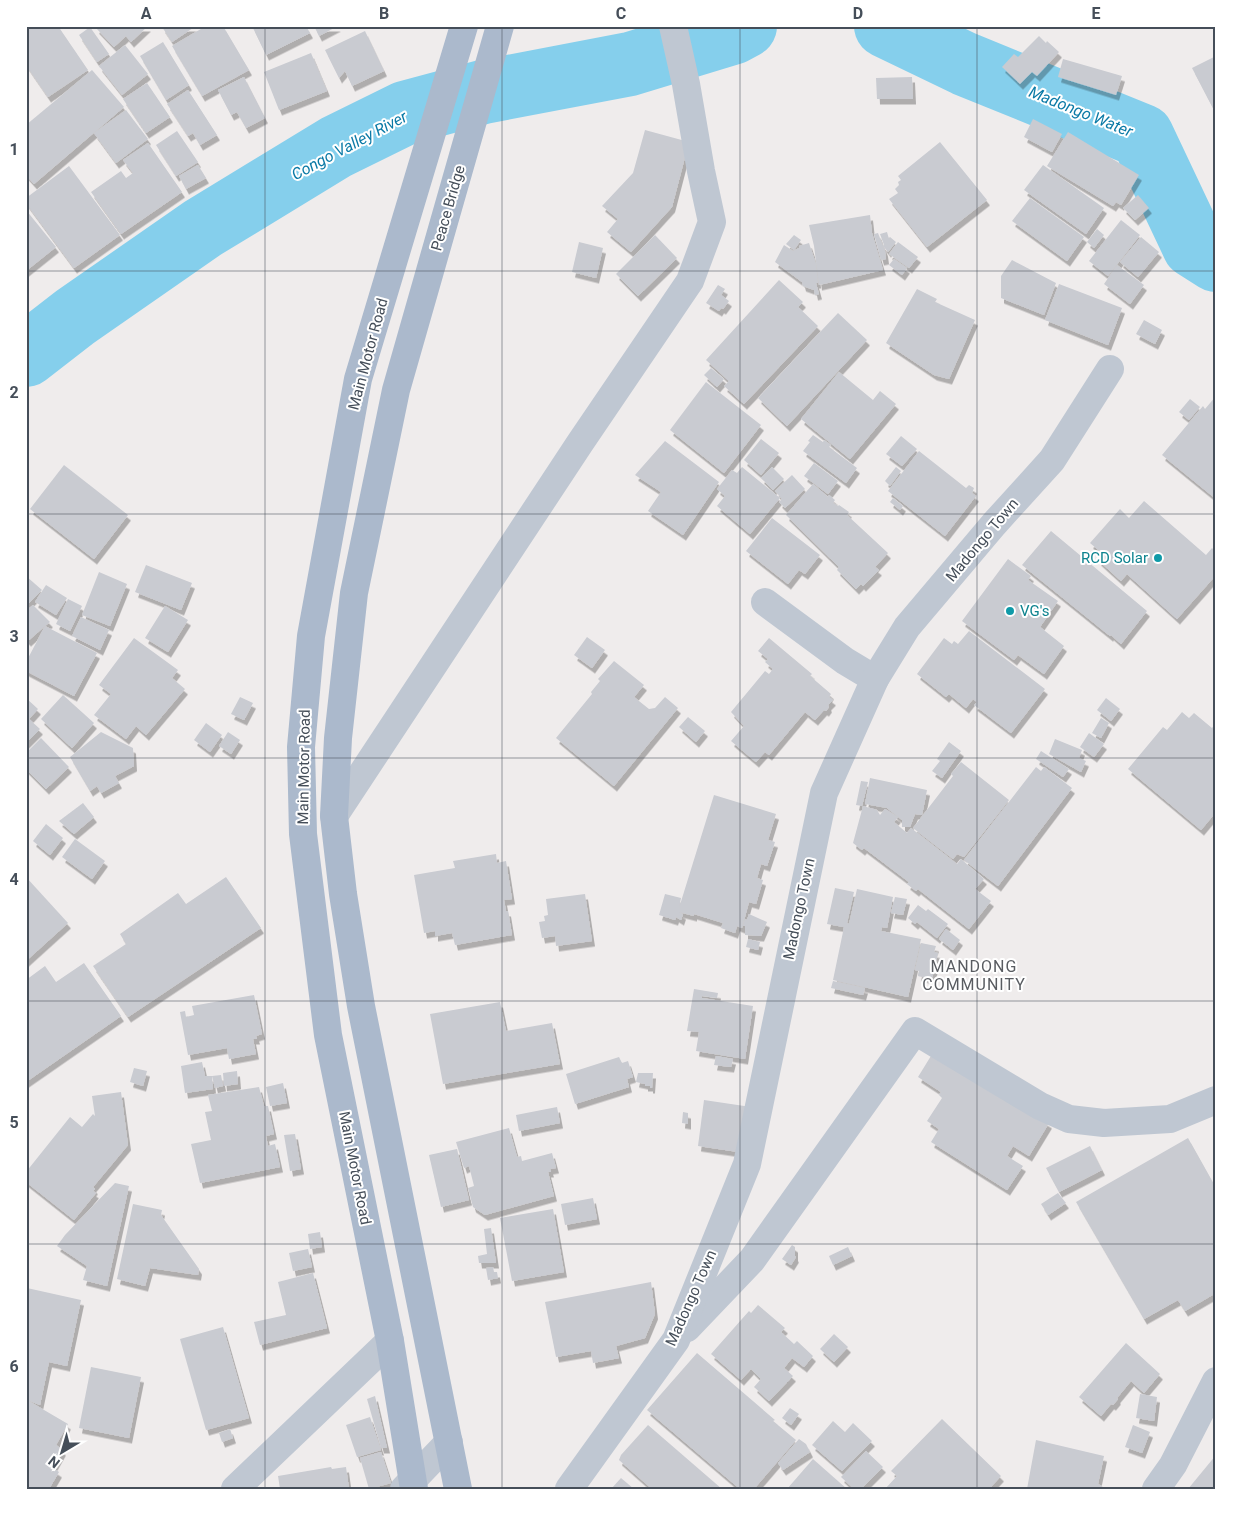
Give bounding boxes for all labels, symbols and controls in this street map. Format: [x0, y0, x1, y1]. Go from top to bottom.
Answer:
text: A [141, 4, 152, 23]
text: B [379, 4, 389, 23]
text: C [616, 4, 626, 23]
text: D [853, 4, 863, 23]
text: E [1092, 4, 1101, 23]
water label: Madongo Water [1026, 82, 1136, 141]
water label: Congo Valley River [288, 107, 411, 184]
text: 1 [9, 140, 19, 159]
street label: Peace Bridge [427, 163, 469, 253]
street label: Main Motor Road [344, 296, 392, 412]
text: 2 [9, 383, 19, 402]
street label: Madongo Town [942, 495, 1022, 585]
place label: RCD Solar [1081, 549, 1148, 567]
marker: RCD Solar [1152, 552, 1164, 564]
place label: VG's [1020, 602, 1049, 620]
marker: VG's [1004, 605, 1016, 617]
text: 3 [9, 627, 19, 646]
street label: Main Motor Road [294, 709, 314, 825]
street label: Madongo Town [779, 857, 819, 961]
text: 4 [9, 870, 19, 889]
district label: MANDONG COMMUNITY [922, 957, 1026, 994]
street label: Main Motor Road [335, 1110, 375, 1226]
text: 5 [9, 1113, 19, 1132]
street label: Madongo Town [662, 1247, 720, 1349]
text: 6 [9, 1357, 19, 1376]
north arrow [38, 1428, 88, 1478]
text: N [45, 1453, 63, 1472]

